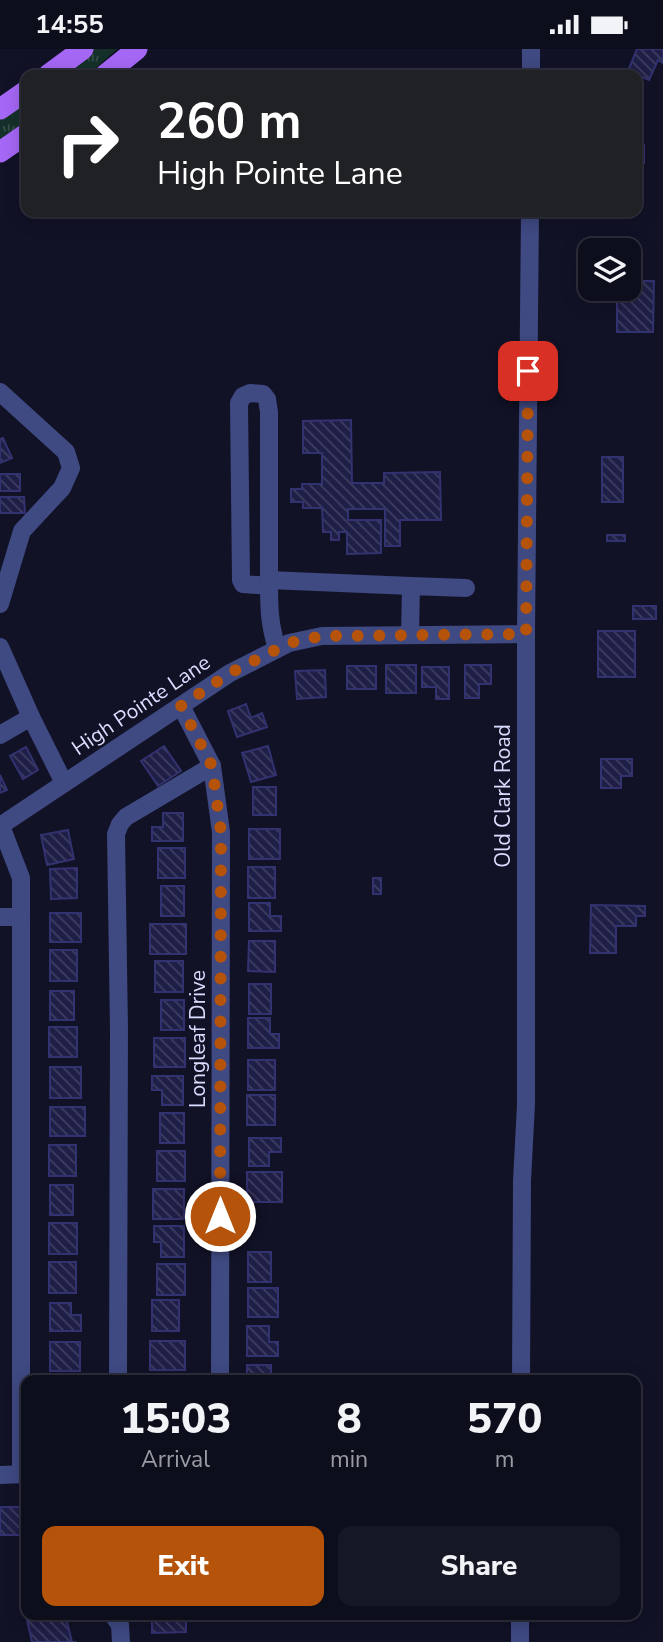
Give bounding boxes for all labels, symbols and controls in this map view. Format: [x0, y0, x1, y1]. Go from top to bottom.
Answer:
text: 14:55 [35, 7, 104, 42]
text: 260 m [157, 88, 301, 155]
icon: right [42, 98, 133, 189]
text: High Pointe Lane [157, 152, 403, 195]
map controls [578, 238, 641, 301]
button: layers [578, 238, 641, 301]
pin [498, 341, 558, 401]
icon: arrive [509, 352, 547, 390]
street label: High Pointe Lane [66, 648, 216, 762]
street label: Old Clark Road [489, 724, 517, 868]
street label: Longleaf Drive [184, 970, 212, 1108]
position arrow [183, 1179, 257, 1253]
text: 15:03 [120, 1391, 231, 1448]
text: 8 [336, 1391, 362, 1448]
text: 570 [467, 1391, 542, 1448]
text: Arrival [141, 1444, 210, 1475]
text: min [330, 1444, 368, 1475]
text: m [495, 1444, 514, 1475]
button: Exit [42, 1526, 324, 1606]
button: Share [338, 1526, 620, 1606]

